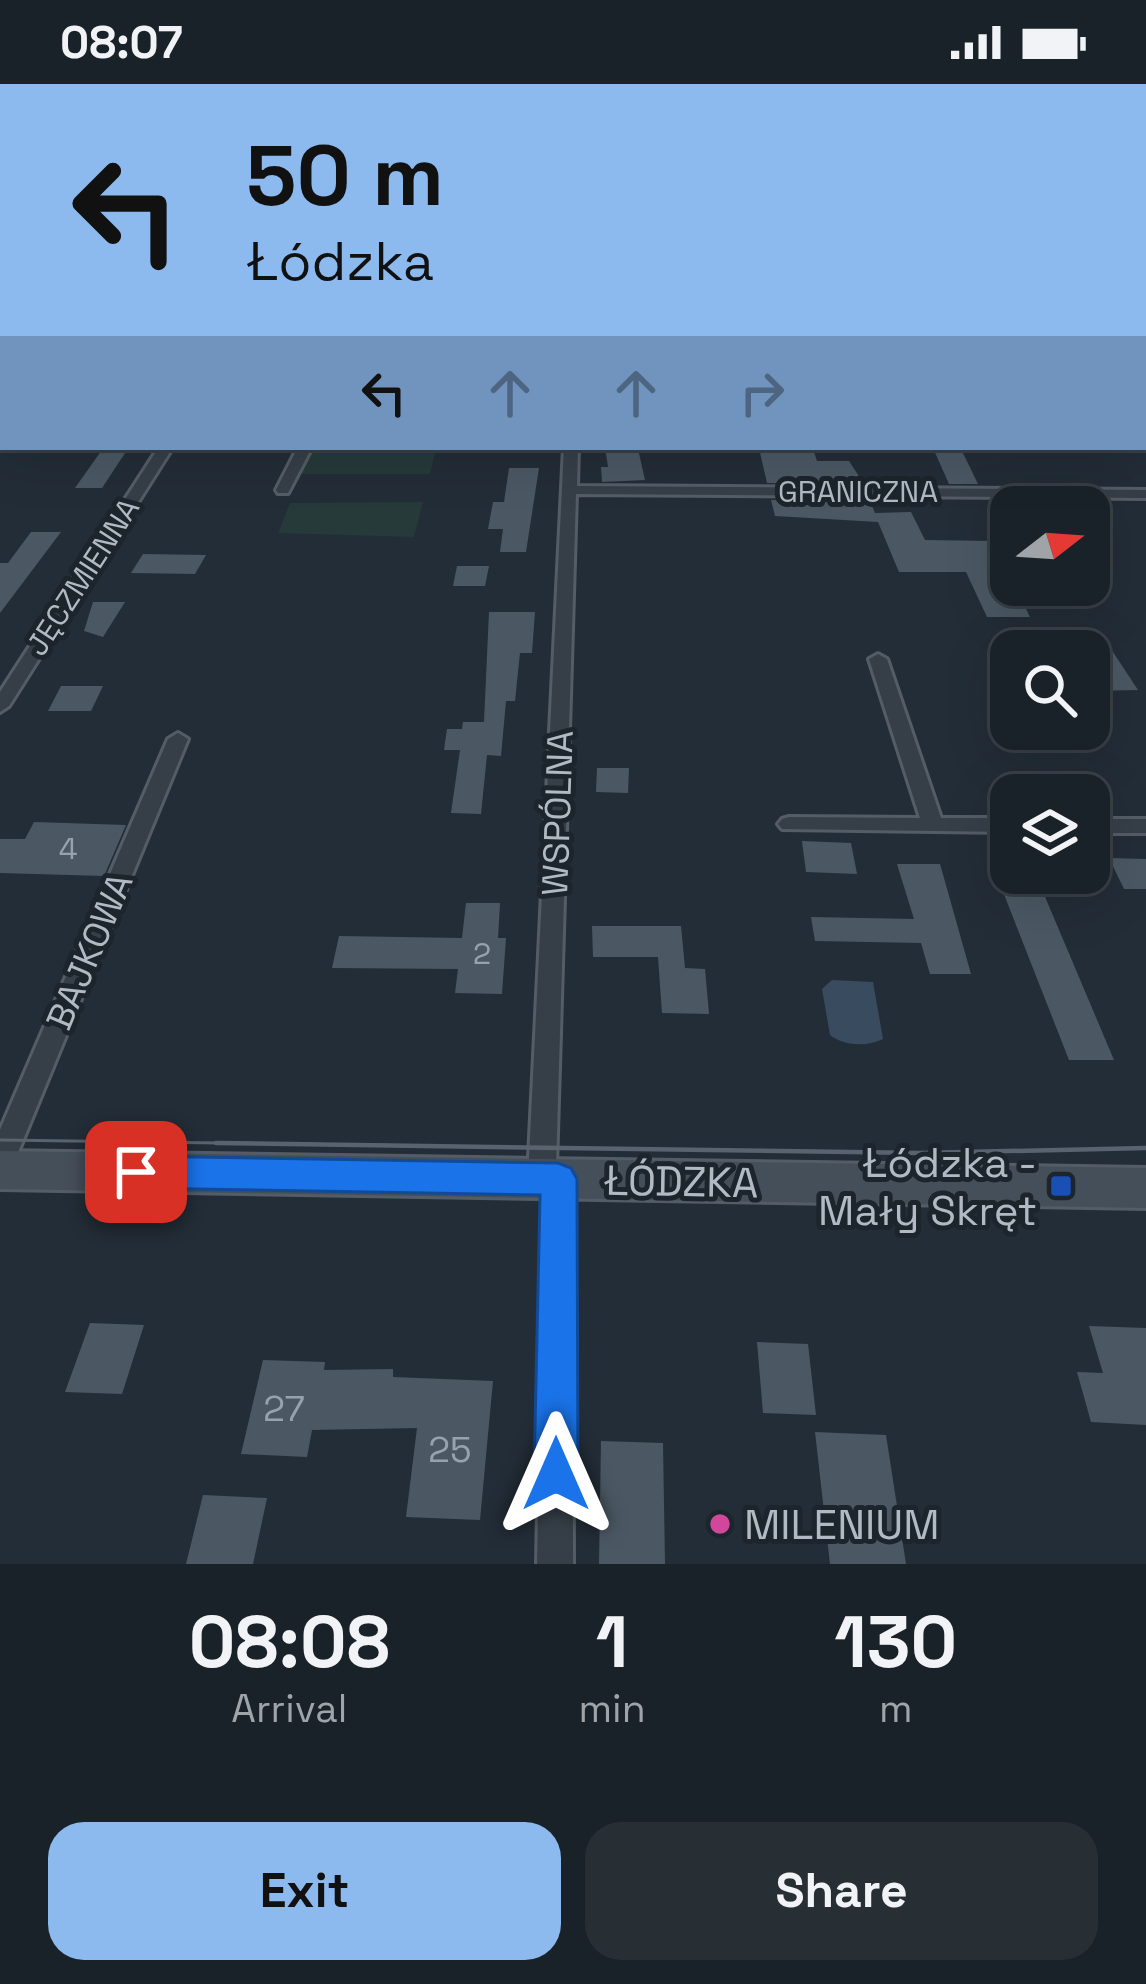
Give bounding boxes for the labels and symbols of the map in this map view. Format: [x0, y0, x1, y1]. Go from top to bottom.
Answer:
street label: GRANICZNA [778, 472, 938, 511]
north arrow [990, 486, 1110, 606]
street label: JĘCZMIENNA [17, 491, 148, 663]
street label: WSPÓLNA [532, 730, 584, 897]
house number: 4 [59, 829, 77, 868]
street label: BAJKOWA [36, 866, 143, 1037]
house number: 2 [473, 934, 491, 973]
pin [85, 1121, 187, 1223]
place label: Łódzka - Mały Skręt [818, 1136, 1037, 1237]
street label: ŁÓDZKA [603, 1154, 759, 1209]
marker: Łódzka - Mały Skręt [1048, 1173, 1074, 1199]
house number: 27 [263, 1386, 305, 1432]
position arrow [493, 1411, 619, 1537]
house number: 25 [428, 1427, 472, 1473]
place label: MILENIUM [744, 1498, 940, 1551]
marker: MILENIUM [707, 1511, 733, 1537]

